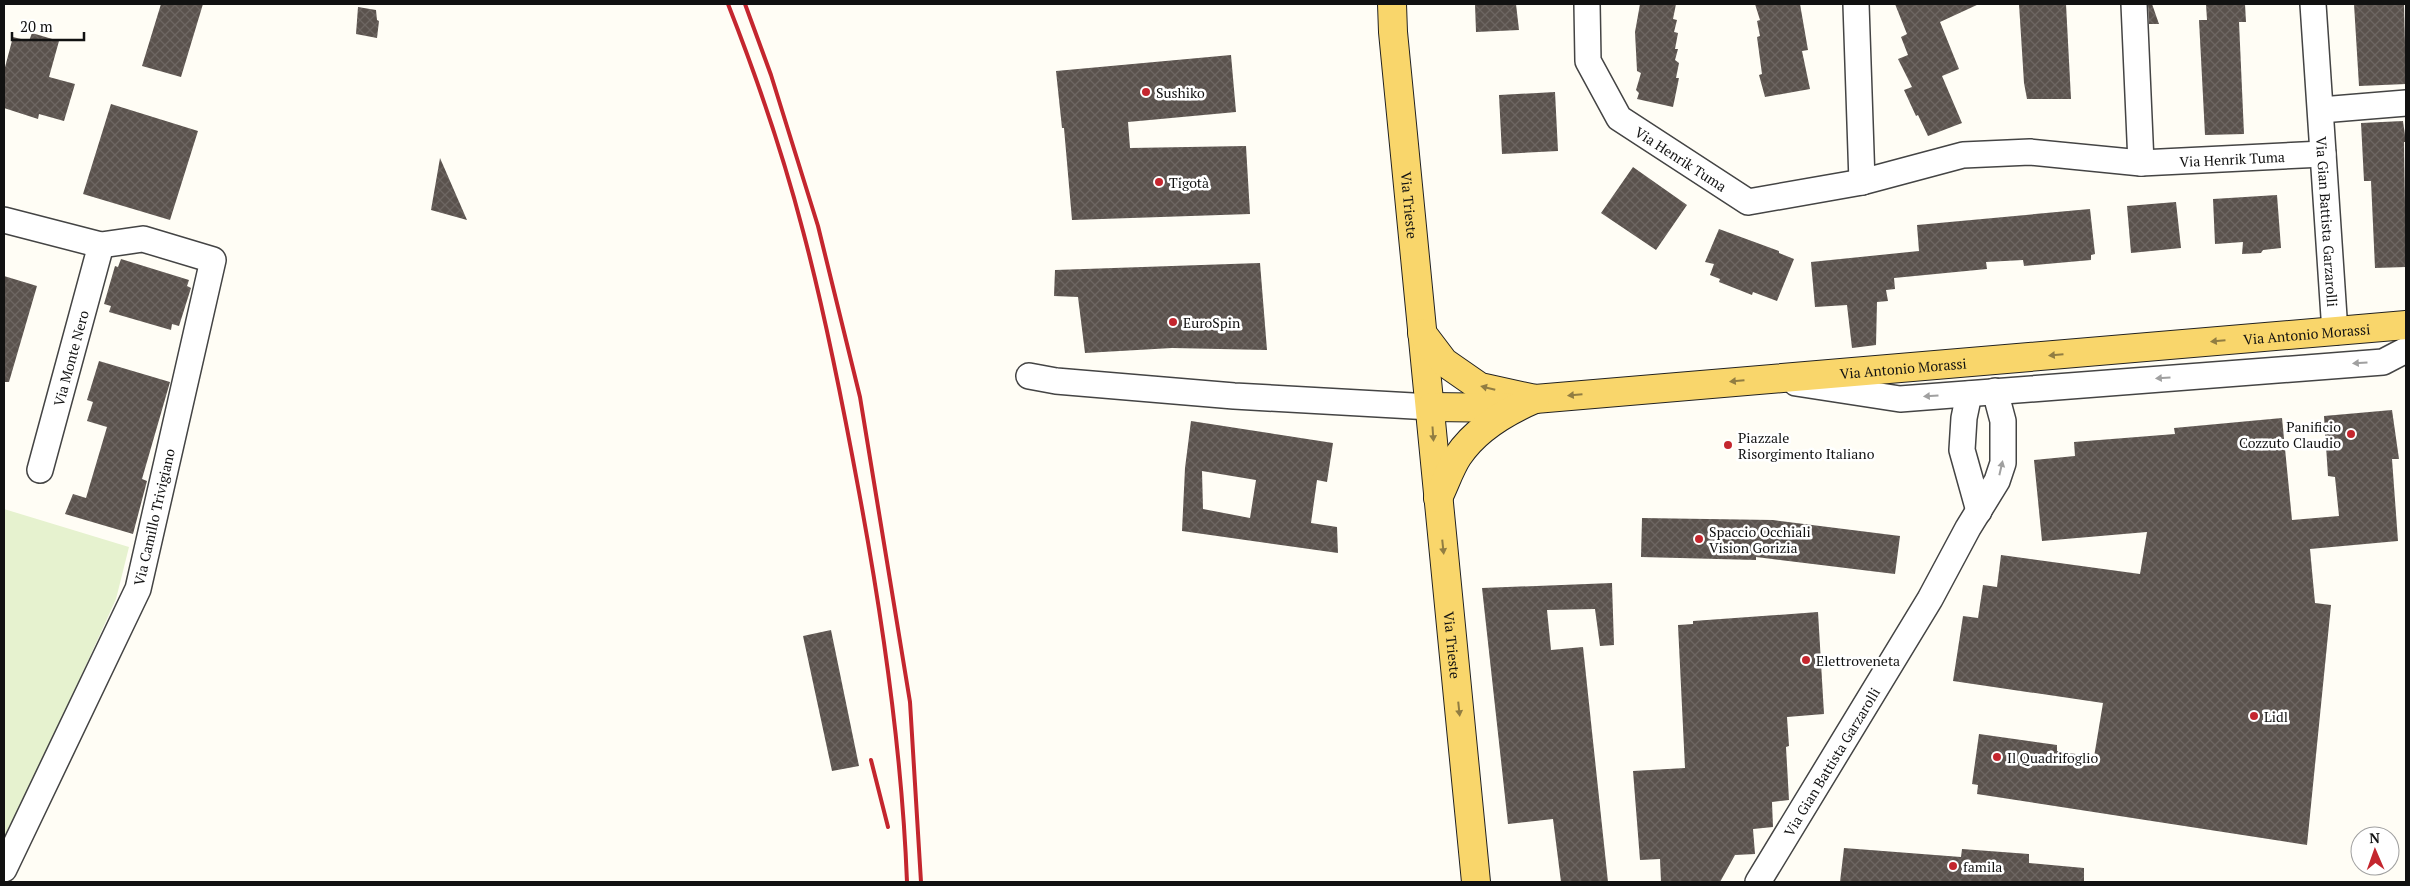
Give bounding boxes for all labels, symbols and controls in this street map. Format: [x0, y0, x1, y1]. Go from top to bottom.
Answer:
scale bar [12, 10, 85, 42]
text: 20 m [20, 16, 53, 36]
place label: Sushiko [1156, 83, 1205, 102]
marker: Sushiko [1140, 86, 1152, 98]
street label: Via Henrik Tuma [1632, 122, 1731, 195]
street label: Via Gian Battista Garzarolli [2312, 136, 2343, 307]
street label: Via Henrik Tuma [2179, 146, 2285, 171]
street label: Via Trieste [1397, 171, 1423, 240]
place label: Tigotà [1169, 173, 1209, 192]
marker: Tigotà [1153, 176, 1165, 188]
street label: Via Monte Nero [48, 308, 92, 408]
place label: EuroSpin [1183, 313, 1241, 332]
marker: EuroSpin [1167, 316, 1179, 328]
street label: Via Antonio Morassi [2242, 319, 2371, 348]
one-way arrow [2210, 338, 2226, 346]
one-way arrow [2048, 351, 2064, 359]
street label: Via Antonio Morassi [1839, 353, 1967, 383]
one-way arrow [2352, 360, 2368, 368]
one-way arrow [2155, 374, 2171, 382]
one-way arrow [1729, 378, 1745, 386]
one-way arrow [1480, 384, 1495, 392]
one-way arrow [1567, 392, 1583, 400]
one-way arrow [1923, 393, 1939, 401]
place label: Panificio Cozzuto Claudio [2239, 417, 2341, 452]
one-way arrow [1429, 426, 1437, 442]
place label: Piazzale Risorgimento Italiano [1738, 428, 1875, 463]
marker: Panificio Cozzuto Claudio [2345, 428, 2357, 440]
marker: Piazzale Risorgimento Italiano [1722, 439, 1734, 451]
street label: Via Camillo Trivigiano [129, 446, 179, 587]
one-way arrow [1997, 461, 2005, 476]
place label: Spaccio Occhiali Vision Gorizia [1709, 522, 1811, 557]
marker: Spaccio Occhiali Vision Gorizia [1693, 533, 1705, 545]
one-way arrow [1439, 540, 1447, 556]
street label: Via Trieste [1440, 611, 1466, 680]
place label: Elettroveneta [1816, 651, 1900, 670]
marker: Elettroveneta [1800, 654, 1812, 666]
street label: Via Gian Battista Garzarolli [1779, 684, 1884, 839]
one-way arrow [1455, 701, 1463, 717]
place label: Lidl [2264, 707, 2288, 726]
marker: Lidl [2248, 710, 2260, 722]
place label: Il Quadrifoglio [2007, 748, 2098, 767]
marker: Il Quadrifoglio [1991, 751, 2003, 763]
north arrow [2350, 826, 2400, 876]
text: N [2369, 828, 2381, 847]
place label: famila [1963, 857, 2002, 876]
marker: famila [1947, 860, 1959, 872]

